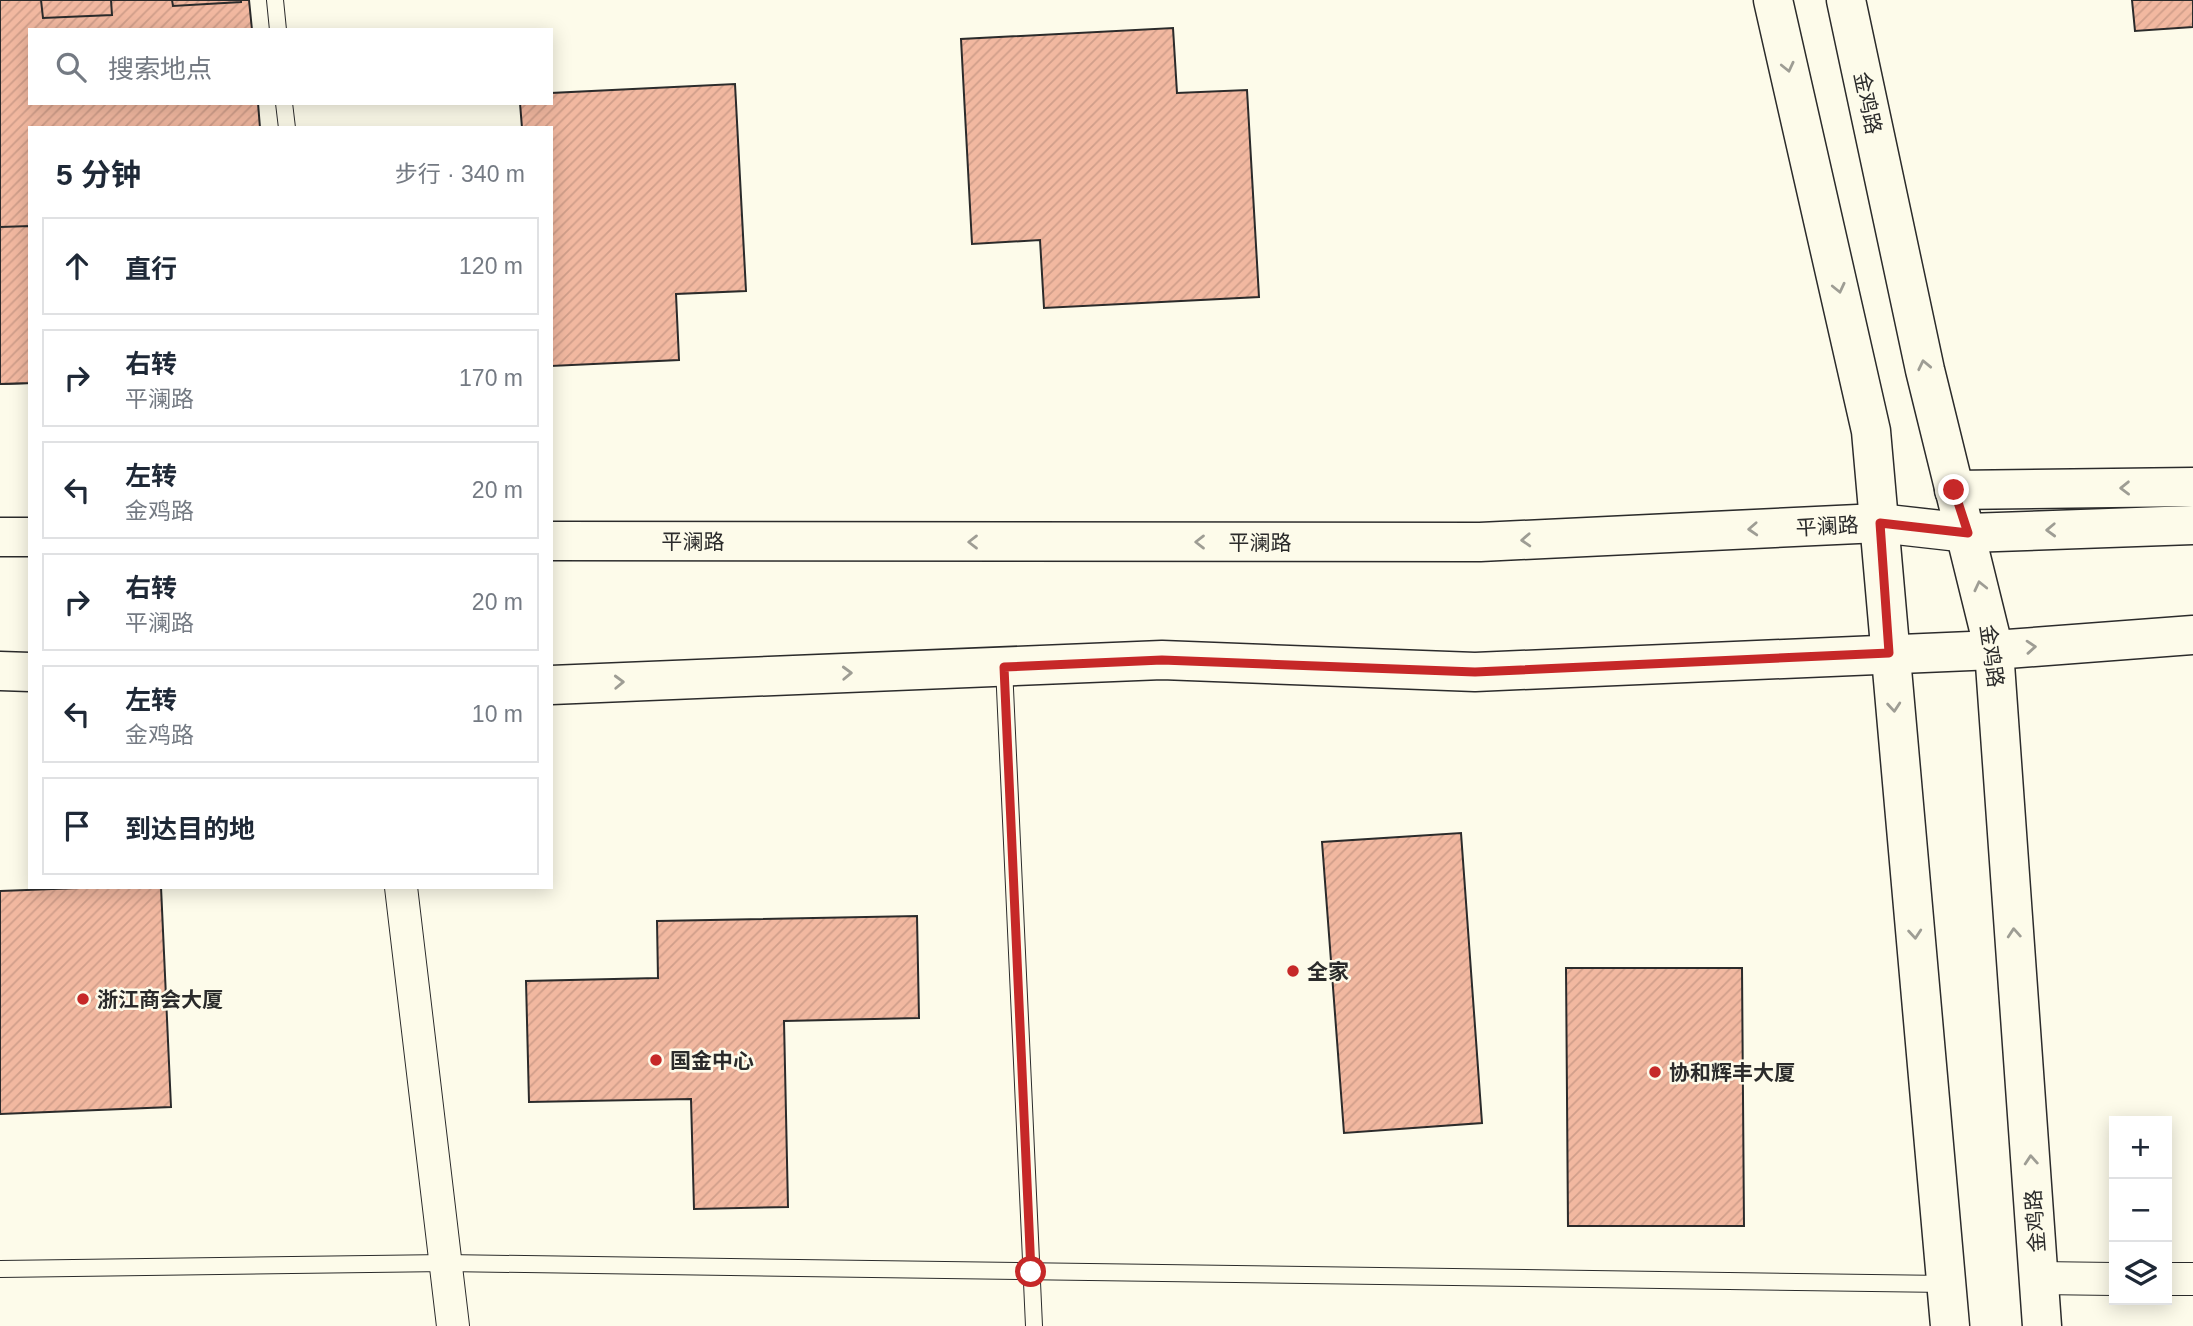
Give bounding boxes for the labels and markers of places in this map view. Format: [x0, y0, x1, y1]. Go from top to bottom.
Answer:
place label: 全家 [1307, 960, 1349, 983]
marker: 全家 [1285, 963, 1301, 979]
place label: 浙江商会大厦 [97, 988, 223, 1011]
marker: 浙江商会大厦 [75, 991, 91, 1007]
place label: 国金中心 [670, 1049, 754, 1072]
marker: 国金中心 [648, 1052, 664, 1068]
place label: 协和辉丰大厦 [1669, 1061, 1795, 1084]
marker: 协和辉丰大厦 [1647, 1064, 1663, 1080]

